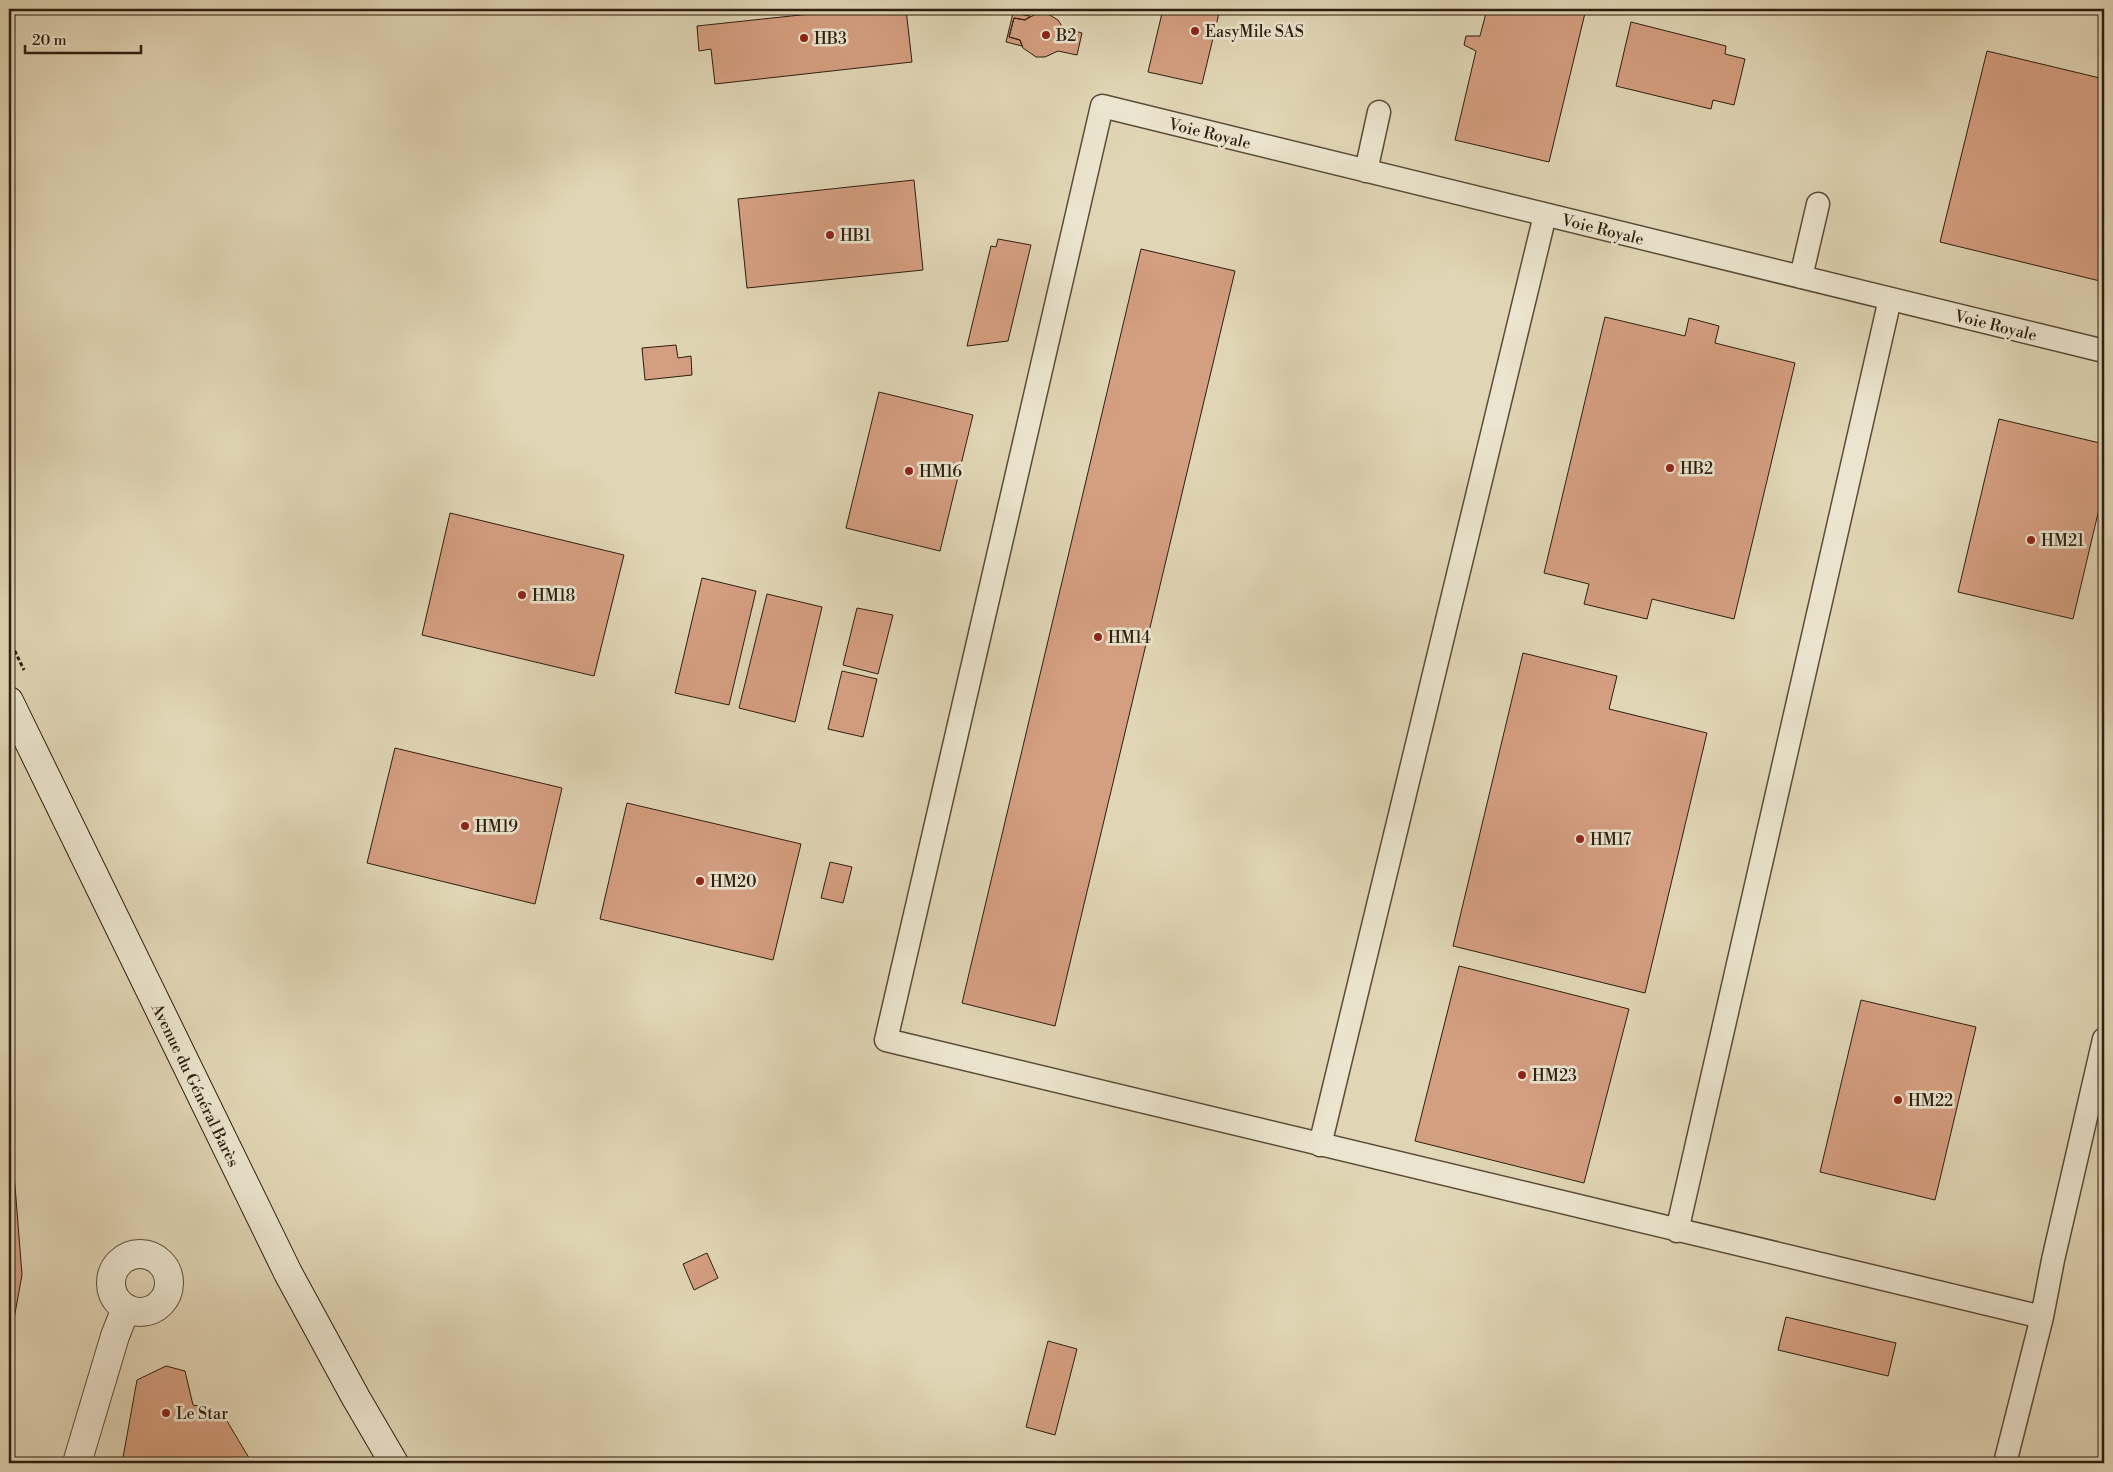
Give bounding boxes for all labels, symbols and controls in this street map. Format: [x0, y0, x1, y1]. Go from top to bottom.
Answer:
scale bar [25, 22, 141, 54]
place label: EasyMile SAS [1205, 22, 1304, 42]
marker: EasyMile SAS [1189, 25, 1201, 37]
place label: B2 [1055, 26, 1076, 46]
place label: HB3 [814, 29, 847, 49]
marker: B2 [1040, 29, 1052, 41]
text: 20 m [32, 31, 67, 50]
marker: HB3 [798, 32, 810, 44]
street label: Voie Royale [1166, 114, 1253, 154]
street label: Voie Royale [1559, 210, 1646, 250]
place label: HB1 [840, 226, 871, 246]
marker: HB1 [824, 229, 836, 241]
street label: Voie Royale [1952, 306, 2039, 346]
place label: HB2 [1680, 459, 1713, 479]
place label: HM16 [919, 462, 962, 482]
marker: HB2 [1664, 462, 1676, 474]
marker: HM16 [903, 465, 915, 477]
place label: HM21 [2041, 531, 2084, 551]
marker: HM21 [2025, 534, 2037, 546]
place label: HM18 [532, 586, 576, 606]
marker: HM18 [516, 589, 528, 601]
place label: HM14 [1108, 628, 1151, 648]
marker: HM14 [1092, 631, 1104, 643]
place label: HM19 [475, 817, 518, 837]
marker: HM19 [459, 820, 471, 832]
place label: HM17 [1590, 830, 1631, 850]
marker: HM17 [1574, 833, 1586, 845]
place label: HM20 [710, 872, 757, 892]
marker: HM20 [694, 875, 706, 887]
street label: Avenue du Général Barès [146, 1000, 243, 1170]
place label: HM23 [1532, 1066, 1577, 1086]
marker: HM23 [1516, 1069, 1528, 1081]
place label: HM22 [1908, 1091, 1953, 1111]
marker: HM22 [1892, 1094, 1904, 1106]
place label: Le Star [176, 1404, 228, 1424]
marker: Le Star [160, 1407, 172, 1419]

